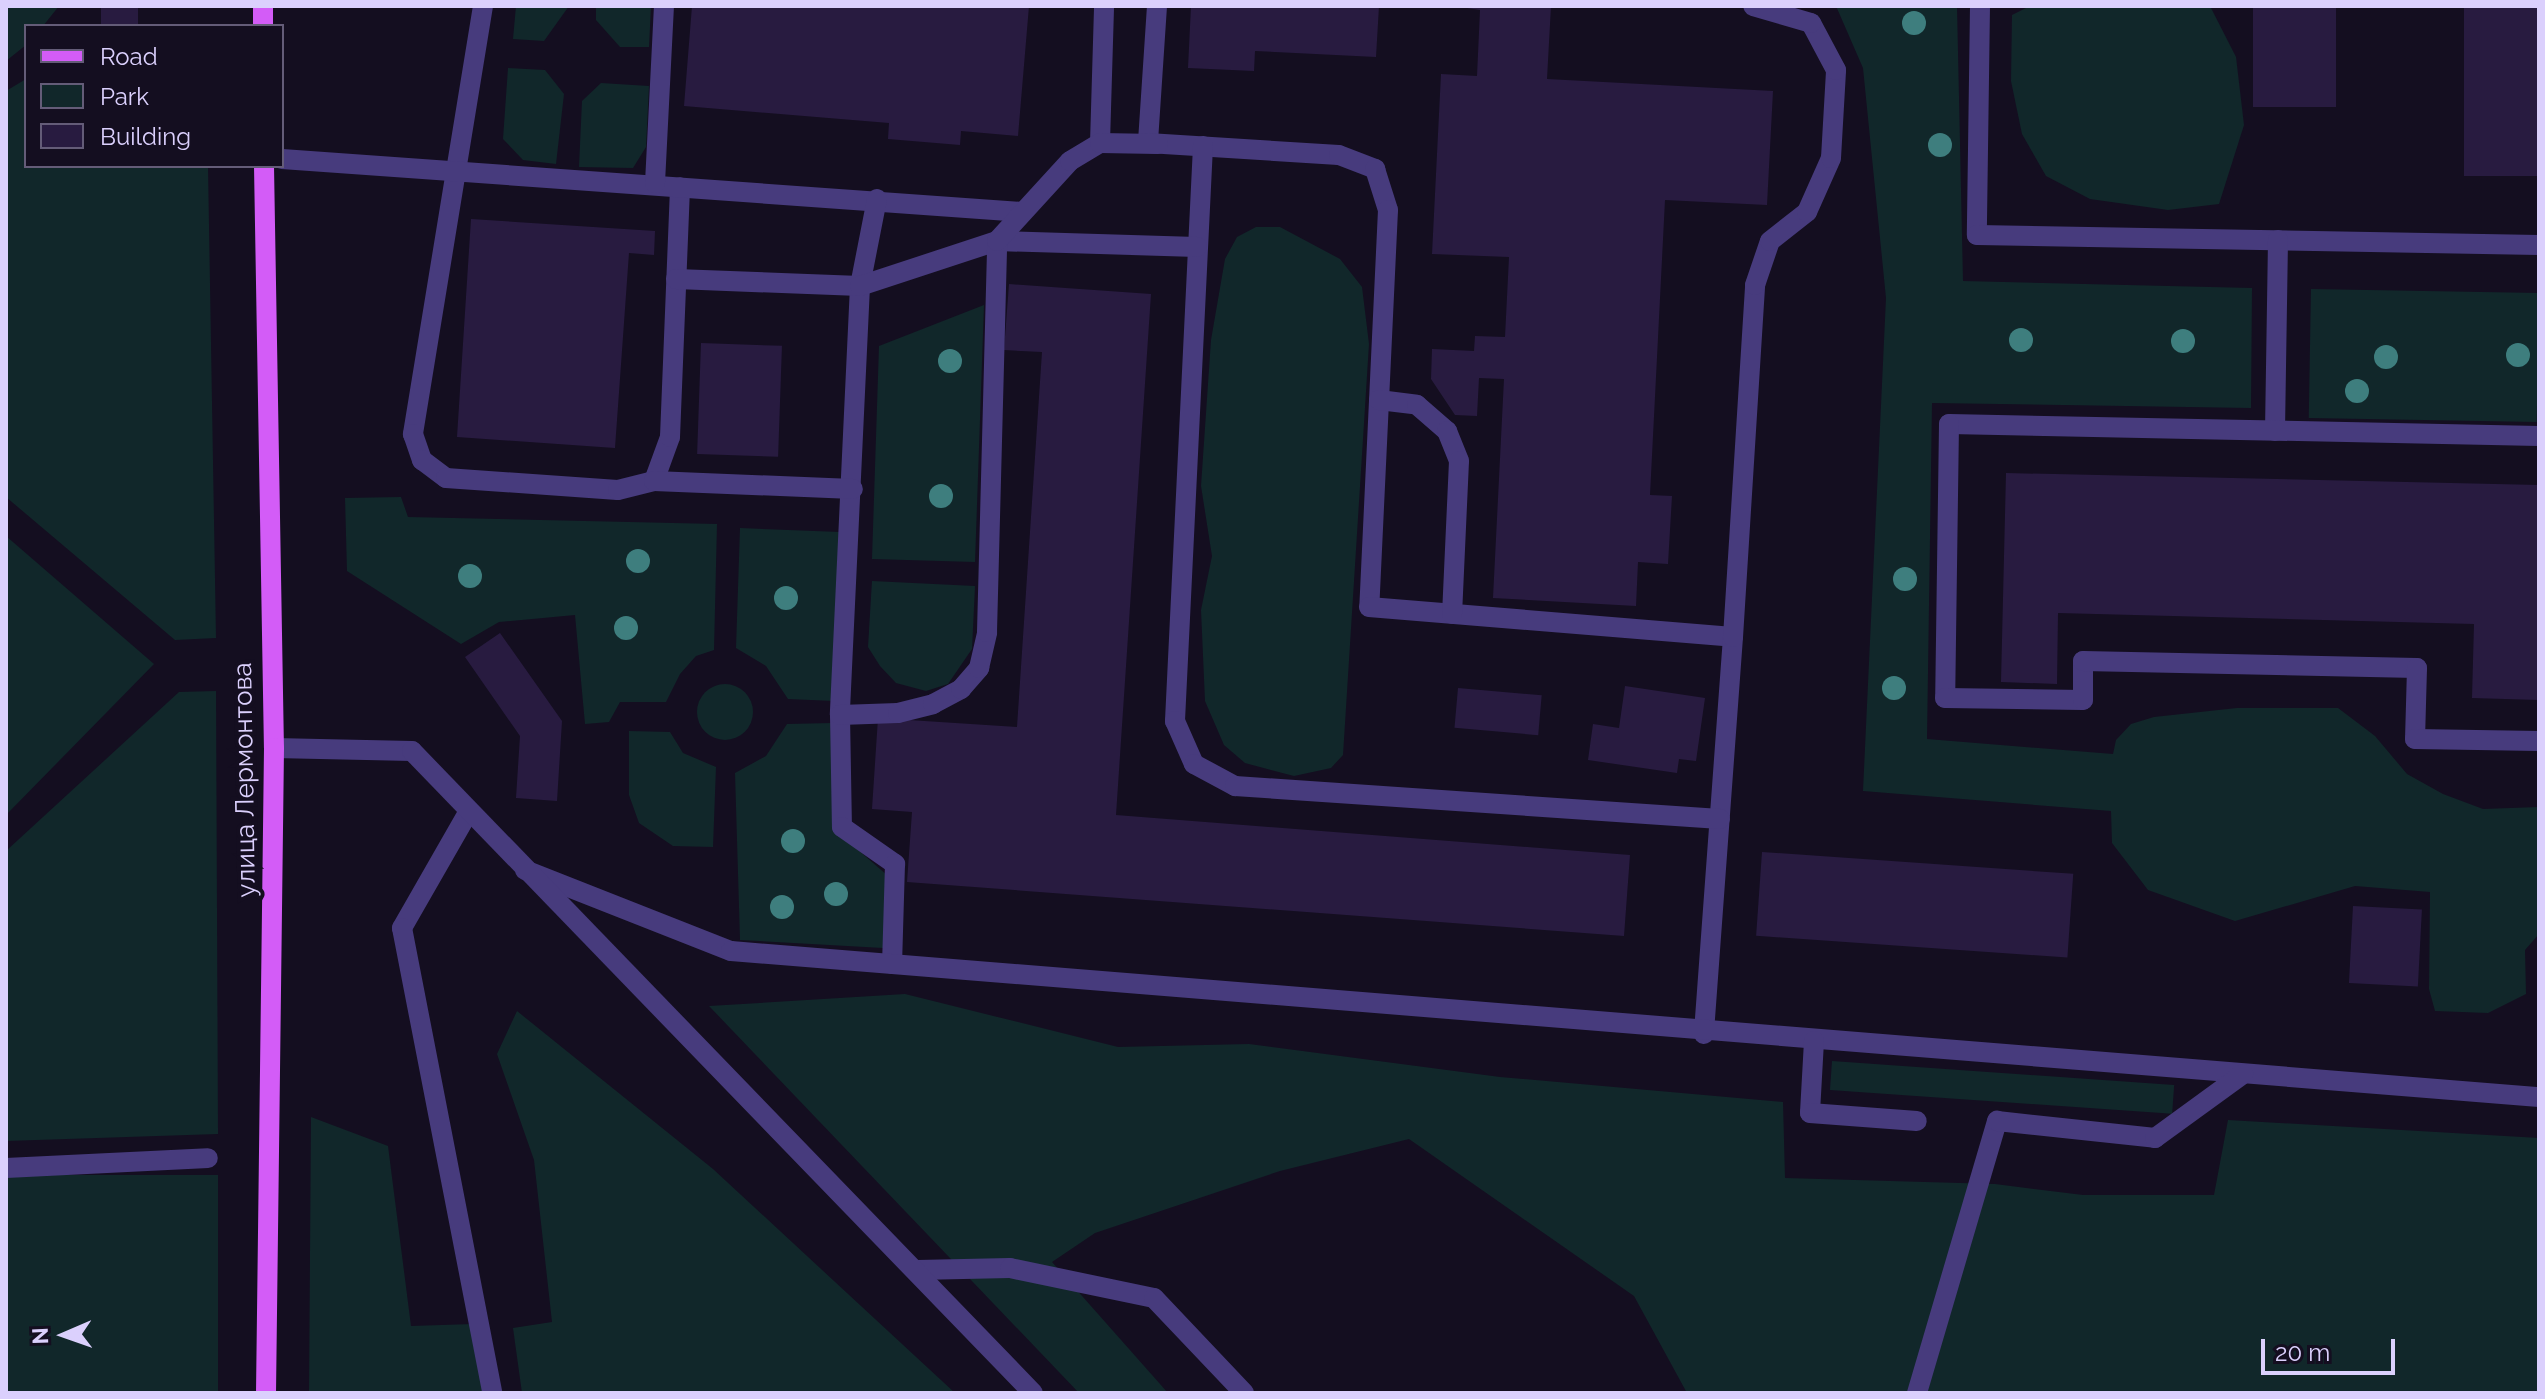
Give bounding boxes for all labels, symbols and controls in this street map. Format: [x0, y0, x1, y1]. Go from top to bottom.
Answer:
legend [24, 24, 284, 168]
text: Road [100, 42, 158, 71]
text: Park [100, 82, 149, 111]
text: Building [100, 122, 191, 151]
street label: улица Лермонтова [227, 662, 263, 898]
north arrow [24, 1295, 104, 1375]
scale bar [2265, 1323, 2399, 1373]
text: N [27, 1327, 53, 1345]
text: 20 m [2275, 1338, 2330, 1367]

